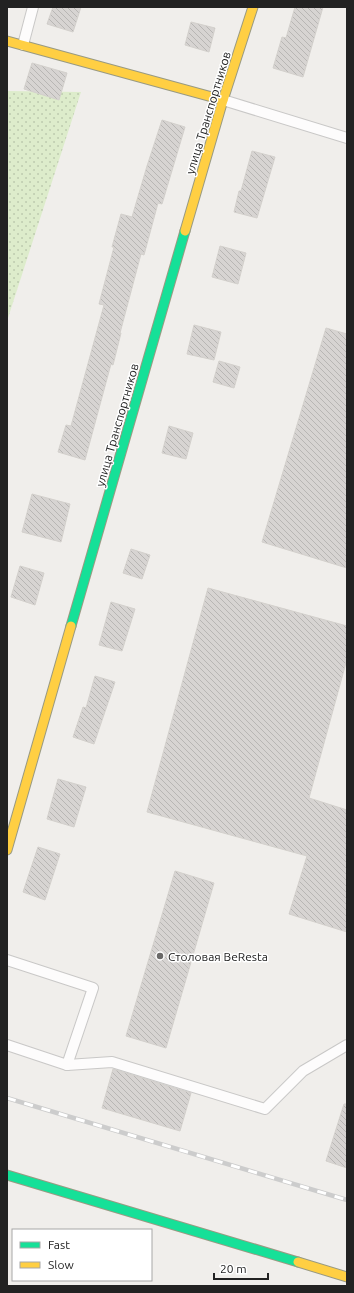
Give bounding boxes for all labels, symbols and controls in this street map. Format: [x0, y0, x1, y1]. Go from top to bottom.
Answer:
street label: улица Транспортников [183, 50, 233, 176]
street label: улица Транспортников [93, 362, 141, 488]
place label: Столовая BeResta [168, 950, 268, 963]
marker: Столовая BeResta [155, 951, 165, 961]
legend [12, 1229, 152, 1281]
text: Fast [48, 1238, 70, 1251]
scale bar [214, 1255, 268, 1281]
text: Slow [48, 1258, 74, 1271]
text: 20 m [220, 1262, 247, 1275]

